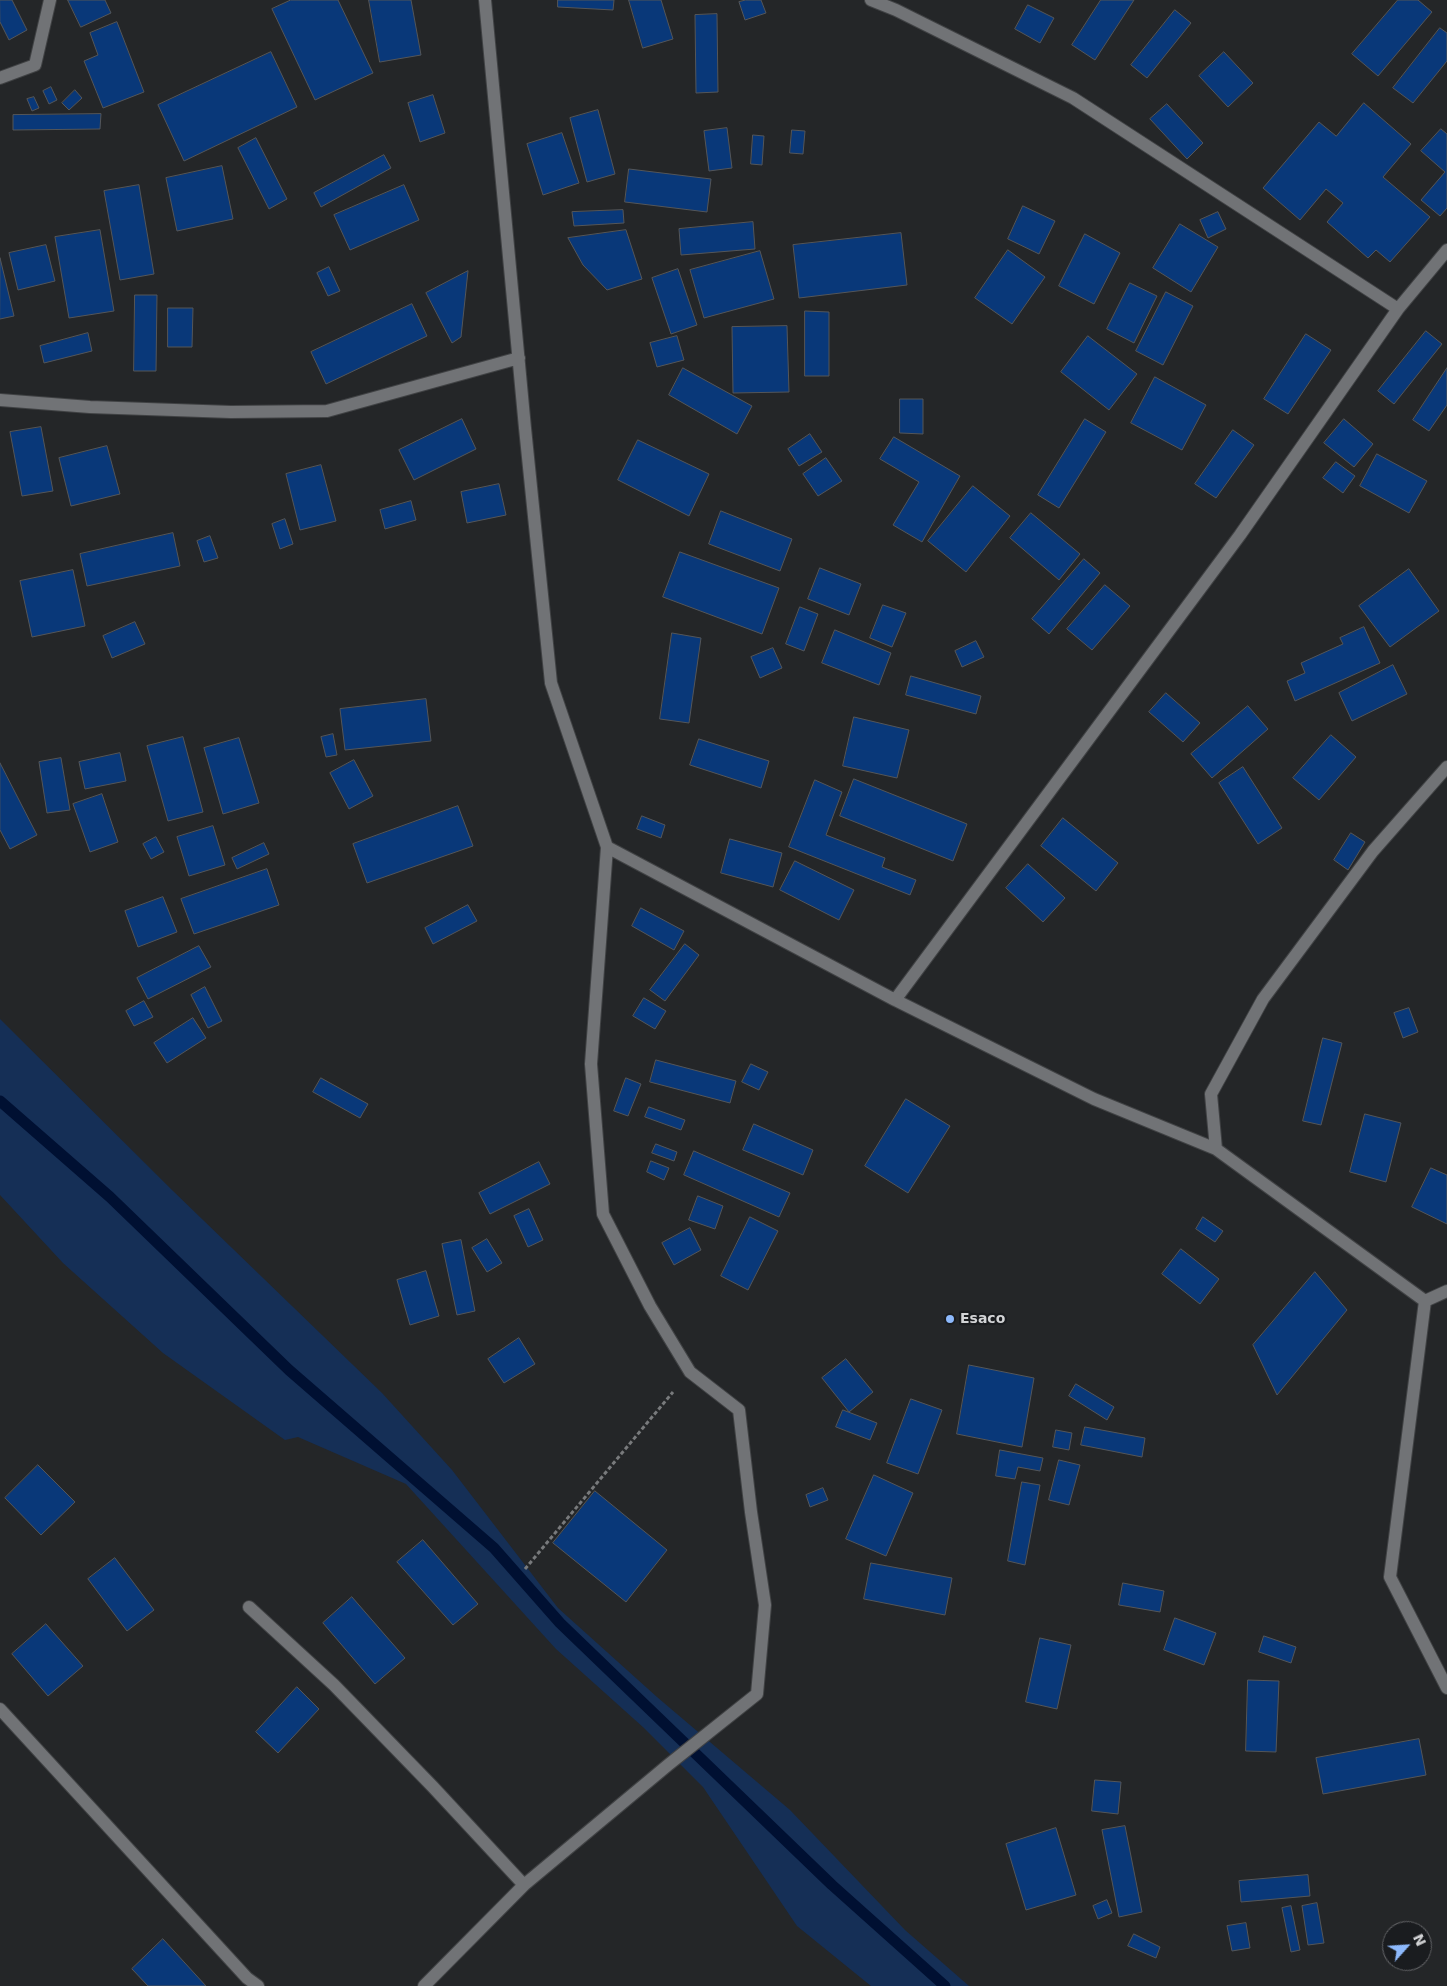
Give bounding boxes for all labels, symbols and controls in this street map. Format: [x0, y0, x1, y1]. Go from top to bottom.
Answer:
place label: Esaco [960, 1311, 1005, 1327]
marker: Esaco [944, 1313, 956, 1325]
north arrow [1382, 1921, 1432, 1971]
text: N [1410, 1931, 1429, 1949]

